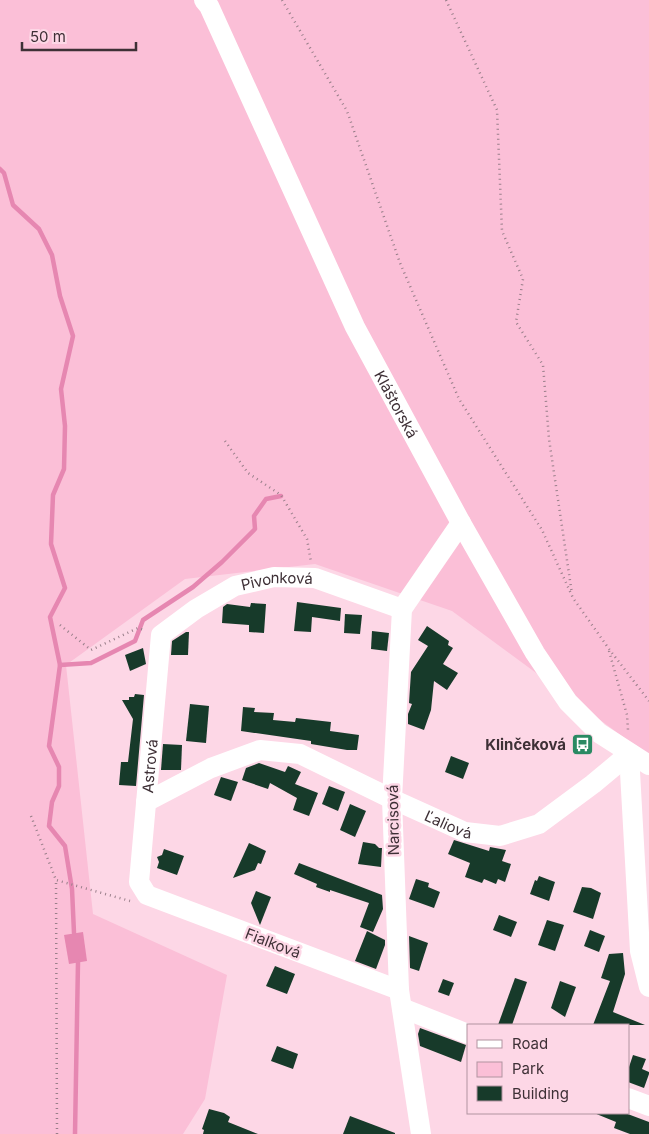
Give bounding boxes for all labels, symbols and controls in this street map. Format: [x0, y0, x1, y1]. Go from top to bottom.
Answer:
scale bar [22, 20, 136, 52]
text: 50 m [30, 27, 66, 46]
street label: Kláštorská [371, 367, 423, 441]
street label: Pivonková [239, 567, 313, 594]
bus stop icon: Klinčeková [570, 732, 594, 756]
place label: Klinčeková [485, 735, 566, 754]
street label: Astrová [137, 738, 161, 794]
street label: Narcisová [383, 784, 403, 856]
street label: Ľaliová [422, 806, 473, 842]
street label: Fialková [243, 924, 303, 962]
legend [467, 1024, 629, 1114]
text: Road [512, 1034, 548, 1053]
text: Park [512, 1059, 545, 1078]
text: Building [512, 1084, 569, 1103]

